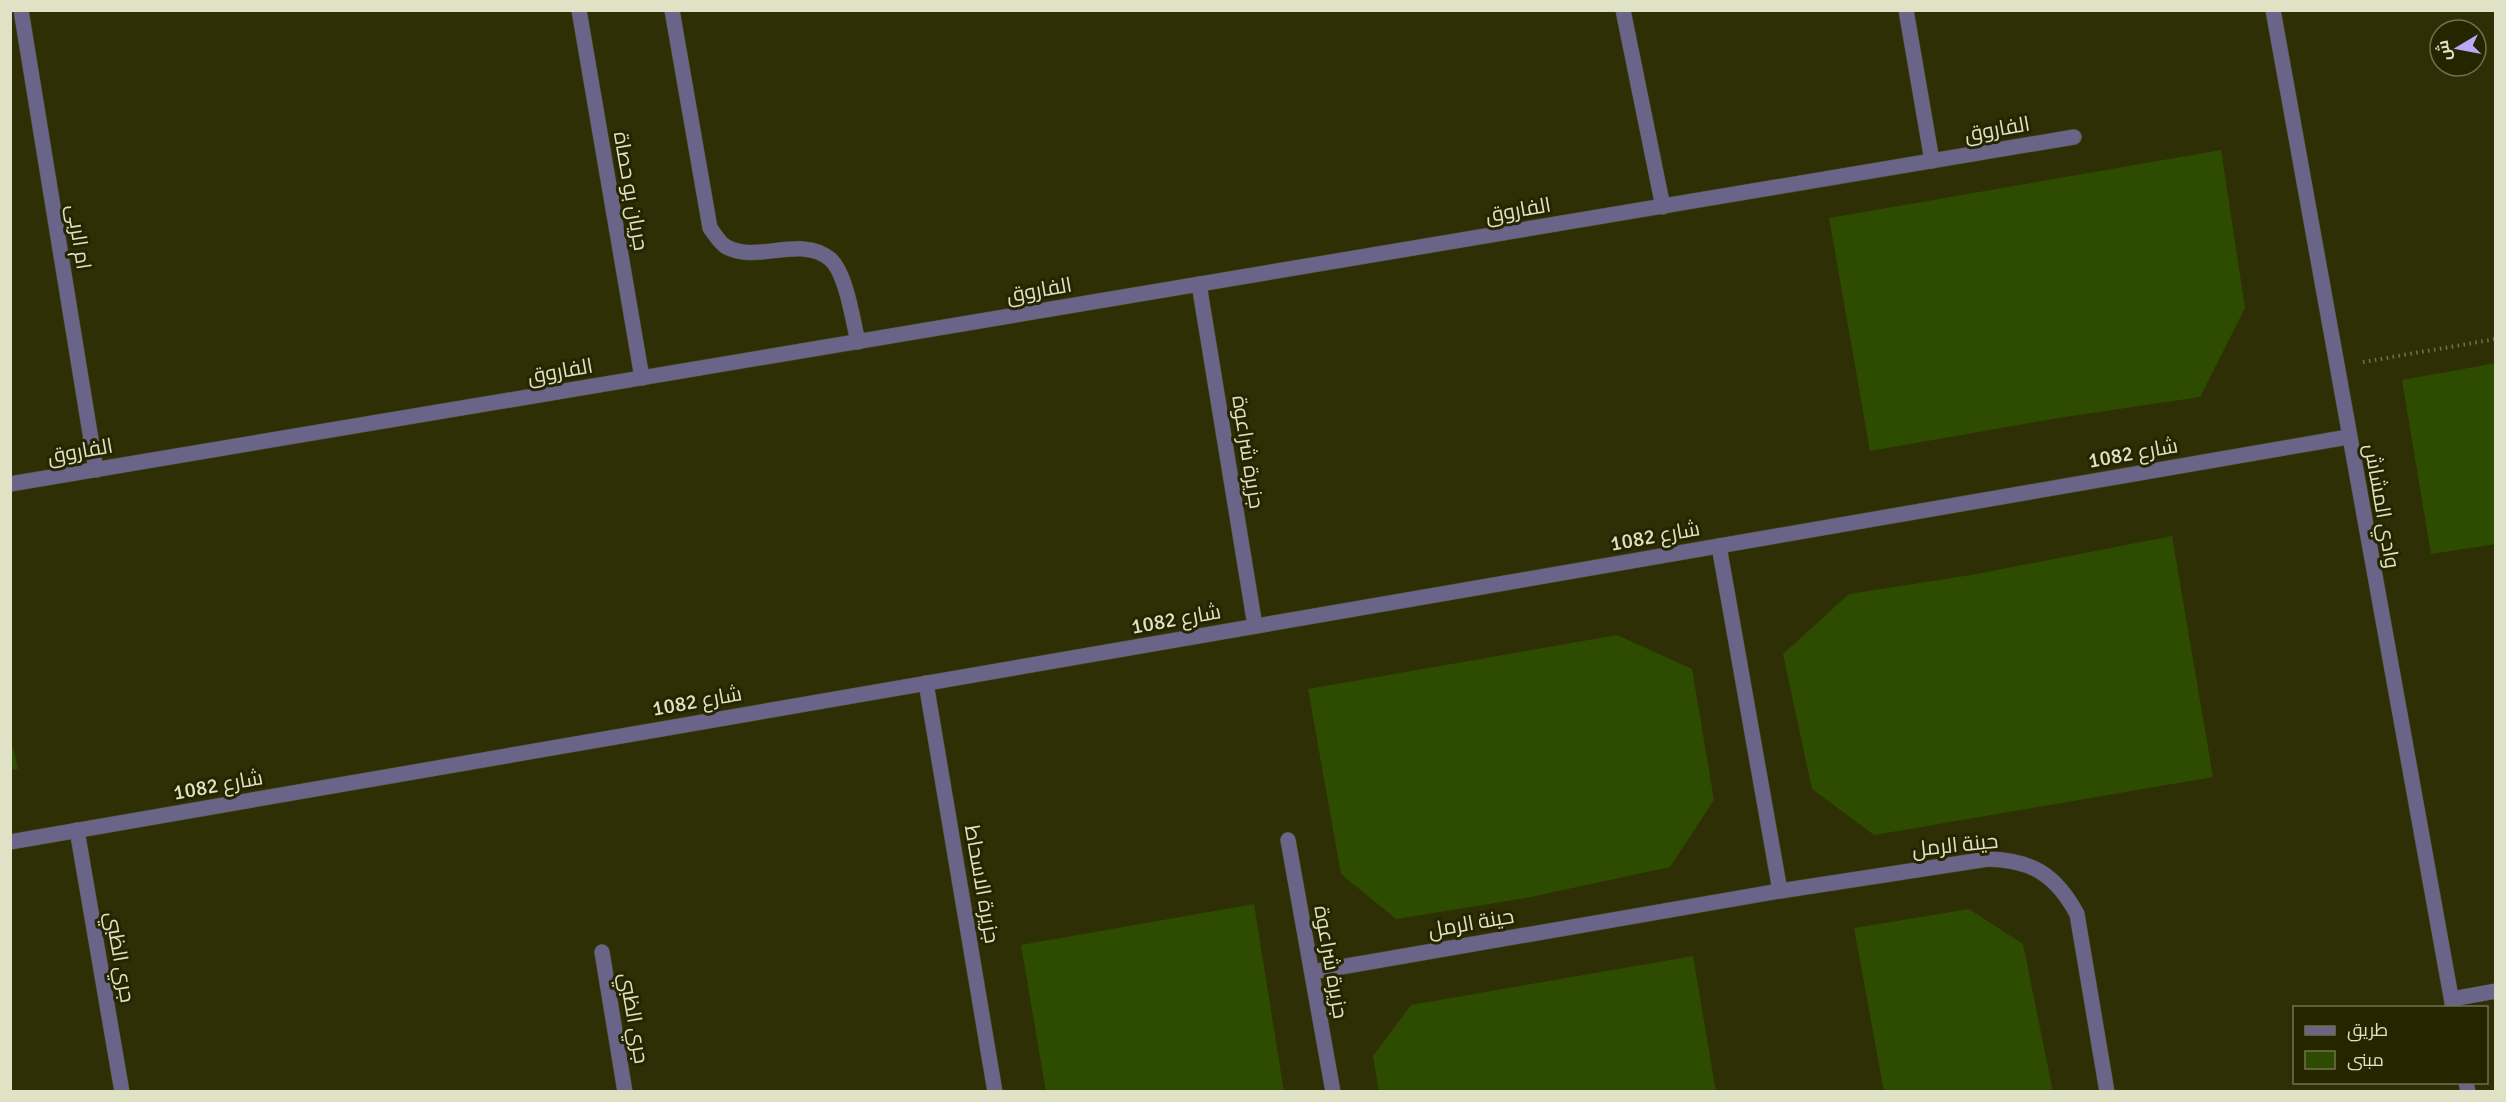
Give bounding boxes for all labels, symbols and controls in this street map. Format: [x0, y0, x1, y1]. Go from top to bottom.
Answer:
north arrow [2428, 18, 2488, 78]
text: ش [2433, 39, 2456, 62]
street label: الفاروق [1962, 110, 2032, 148]
street label: جريان بو حصاة [608, 129, 654, 253]
street label: الفاروق [1483, 191, 1553, 229]
street label: ام الربى [60, 203, 97, 271]
street label: الفاروق [1004, 271, 1074, 309]
street label: الفاروق [525, 352, 595, 390]
street label: جزيرة شراعوة [1226, 394, 1270, 510]
street label: الفاروق [45, 432, 115, 470]
street label: شارع 1082 [2086, 432, 2180, 475]
street label: وادي المشاش [2355, 442, 2406, 571]
street label: شارع 1082 [1608, 515, 1702, 558]
street label: شارع 1082 [1129, 598, 1223, 641]
street label: شارع 1082 [650, 680, 744, 723]
street label: شارع 1082 [171, 764, 265, 807]
street label: جزيرة الاسحاط [959, 823, 1005, 945]
street label: حينة الرمل [1911, 828, 1999, 862]
street label: حينة الرمل [1426, 903, 1516, 943]
street label: جزيرة شراعوة [1308, 904, 1354, 1020]
street label: جري الظبي [96, 910, 141, 1005]
street label: جري الظبي [610, 971, 655, 1066]
legend [2293, 1006, 2488, 1084]
text: طريق [2347, 1019, 2388, 1042]
text: مبنى [2347, 1049, 2384, 1071]

